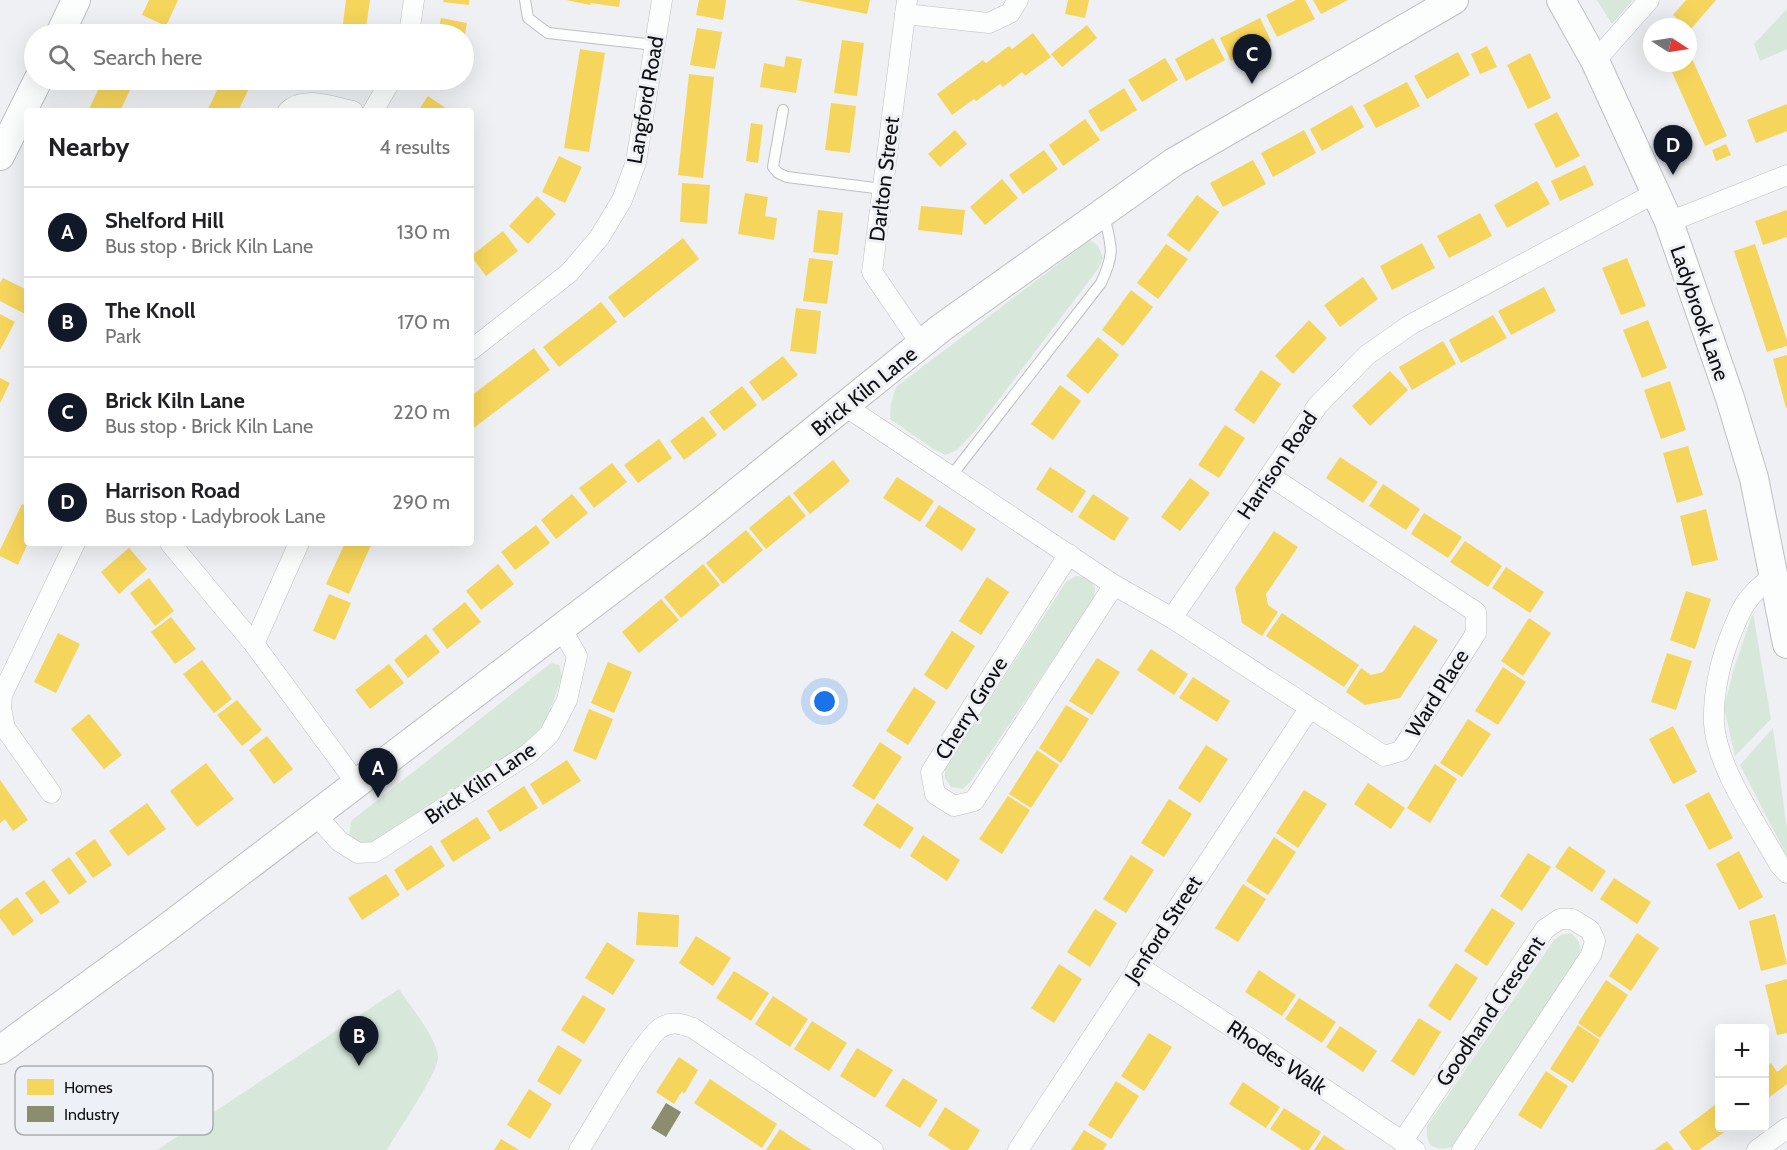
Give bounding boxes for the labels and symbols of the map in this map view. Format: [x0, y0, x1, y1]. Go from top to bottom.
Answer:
north arrow [1643, 18, 1697, 72]
street label: Langford Road [621, 34, 669, 166]
pin: C [1232, 34, 1272, 84]
street label: Darlton Street [864, 115, 904, 243]
pin: D [1654, 126, 1692, 175]
street label: Ladybrook Lane [1665, 242, 1735, 384]
street label: Brick Kiln Lane [806, 341, 922, 441]
street label: Harrison Road [1232, 406, 1322, 524]
street label: Ward Place [1400, 644, 1474, 742]
street label: Cherry Grove [930, 652, 1013, 764]
your location [810, 687, 839, 716]
street label: Brick Kiln Lane [420, 737, 540, 829]
pin: A [358, 748, 398, 798]
street label: Jenford Street [1119, 871, 1207, 988]
street label: Goodhand Crescent [1431, 931, 1549, 1091]
street label: Rhodes Walk [1222, 1015, 1332, 1100]
pin: B [340, 1016, 378, 1066]
legend [15, 1066, 213, 1135]
text: Homes [64, 1078, 113, 1097]
text: Industry [64, 1105, 119, 1124]

